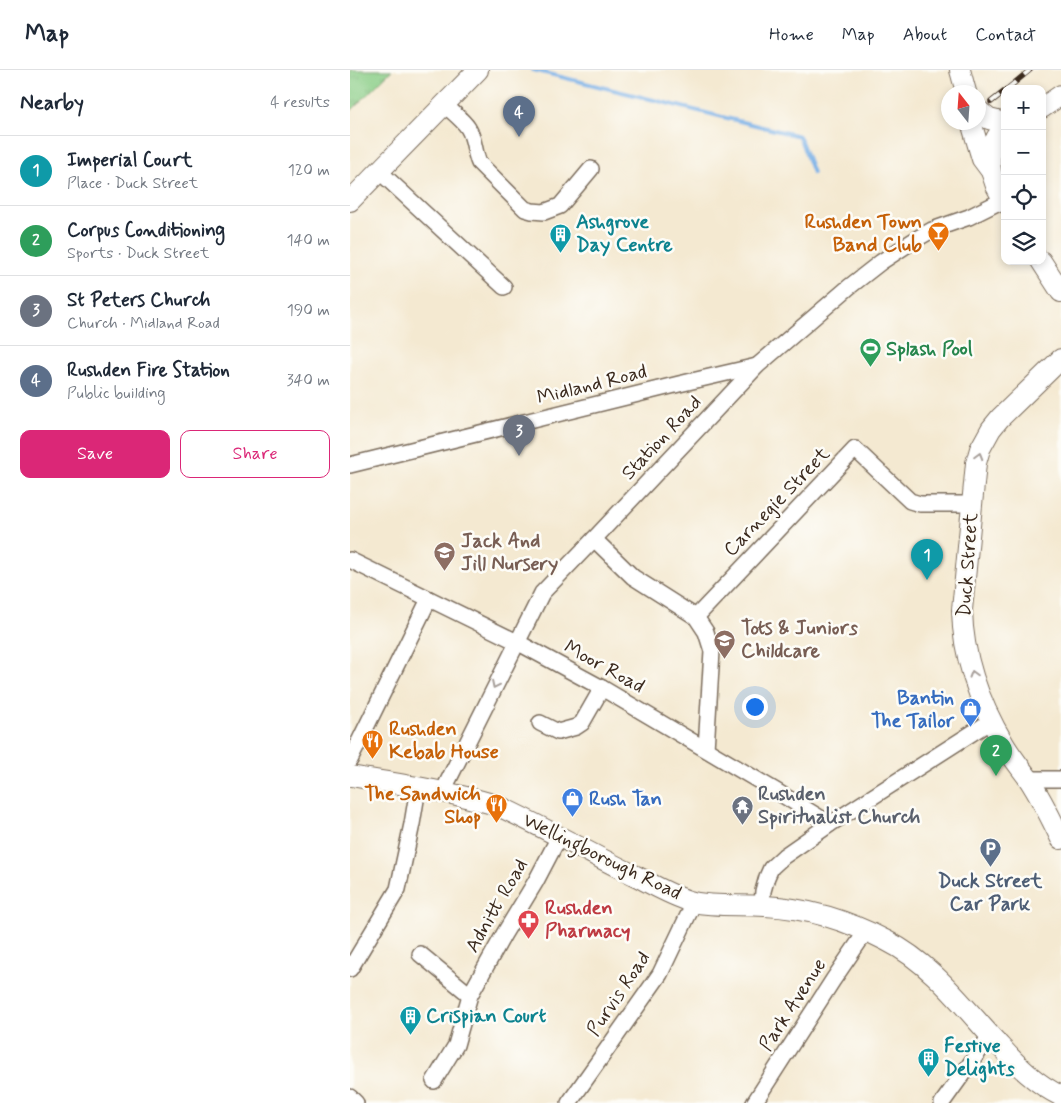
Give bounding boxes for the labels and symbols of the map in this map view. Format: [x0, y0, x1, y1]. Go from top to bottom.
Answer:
north arrow [941, 85, 986, 130]
pin: 4 [503, 96, 535, 137]
place label: Ashgrove Day Centre [576, 209, 673, 259]
place label: Rushden Town Band Club [805, 209, 922, 259]
bar icon: Rushden Town Band Club [926, 221, 950, 252]
building icon: Ashgrove Day Centre [548, 222, 572, 253]
place label: Splash Pool [886, 336, 973, 363]
sports icon: Splash Pool [858, 337, 882, 368]
street label: Midland Road [534, 358, 650, 412]
street label: Station Road [616, 390, 708, 486]
pin: 3 [503, 415, 535, 456]
street label: Carnegie Street [718, 441, 836, 563]
one-way arrow [973, 452, 983, 461]
street label: Duck Street [951, 512, 985, 618]
place label: Jack And Jill Nursery [461, 528, 558, 578]
pin: 1 [911, 539, 943, 580]
school or university icon: Jack And Jill Nursery [433, 540, 457, 571]
place label: Tots & Juniors Childcare [741, 615, 858, 665]
school or university icon: Tots & Juniors Childcare [713, 628, 737, 659]
street label: Moor Road [559, 634, 649, 700]
one-way arrow [968, 671, 978, 679]
one-way arrow [491, 680, 501, 689]
place label: Bantin The Tailor [871, 685, 955, 735]
your location [742, 694, 768, 720]
shop icon: Bantin The Tailor [958, 697, 982, 728]
place label: Rushden Kebab House [389, 716, 499, 766]
restaurant icon: Rushden Kebab House [361, 729, 385, 760]
pin: 2 [980, 735, 1012, 776]
place label: The Sandwich Shop [364, 781, 481, 831]
place label: Rushden Spiritualist Church [758, 781, 921, 831]
place label: Rush Tan [589, 786, 662, 813]
shop icon: Rush Tan [561, 787, 585, 818]
restaurant icon: The Sandwich Shop [485, 793, 509, 824]
temple icon: Rushden Spiritualist Church [730, 794, 754, 825]
street label: Wellingborough Road [517, 807, 686, 909]
parking icon: Duck Street Car Park [978, 837, 1002, 868]
street label: Adnitt Road [459, 854, 535, 958]
place label: Duck Street Car Park [938, 868, 1044, 918]
place label: Rushden Pharmacy [545, 895, 631, 945]
pharmacy icon: Rushden Pharmacy [517, 908, 541, 939]
street label: Purvis Road [581, 946, 657, 1042]
street label: Park Avenue [753, 953, 833, 1057]
place label: Crispian Court [426, 1003, 547, 1030]
building icon: Crispian Court [398, 1004, 422, 1035]
place label: Festive Delights [944, 1033, 1015, 1083]
building icon: Festive Delights [916, 1046, 940, 1077]

